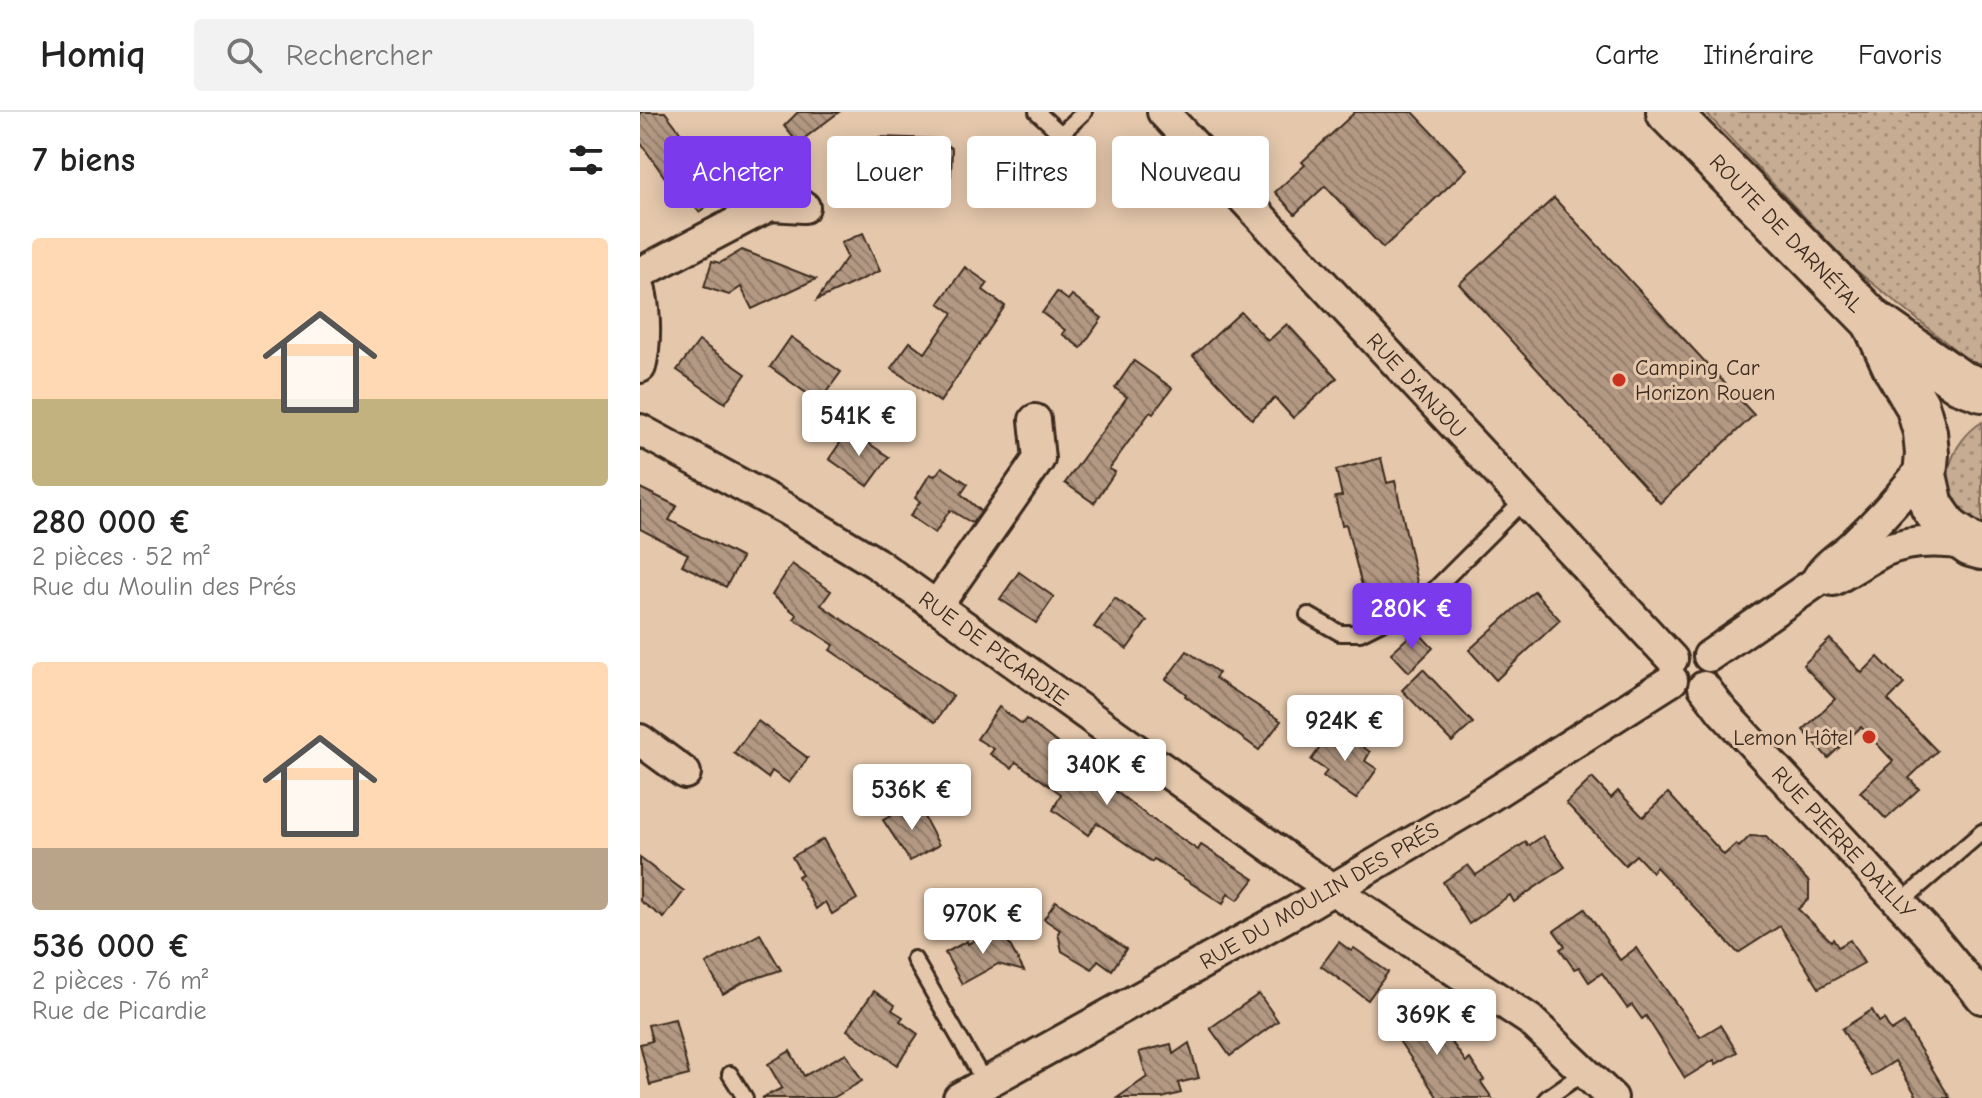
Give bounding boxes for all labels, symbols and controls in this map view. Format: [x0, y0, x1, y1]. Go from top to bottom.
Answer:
search box [194, 19, 754, 91]
text: Homiq [40, 33, 146, 77]
icon: search [222, 33, 266, 77]
text: Rechercher [286, 38, 432, 73]
text: Carte [1595, 39, 1659, 71]
text: Itinéraire [1703, 39, 1814, 71]
text: Favoris [1858, 39, 1942, 71]
chip: Acheter [664, 136, 811, 208]
chip: Louer [827, 136, 951, 208]
chip: Filtres [967, 136, 1096, 208]
chip: Nouveau [1112, 136, 1269, 208]
icon: filters [564, 138, 608, 182]
text: 7 biens [32, 140, 135, 180]
street label: ROUTE DE DARNÉTAL [1704, 149, 1869, 318]
icon: home [248, 290, 392, 434]
street label: RUE D'ANJOU [1361, 328, 1471, 443]
place label: Camping Car Horizon Rouen [1635, 355, 1775, 406]
marker: Camping Car Horizon Rouen [1610, 371, 1628, 389]
pin: 541K € [794, 390, 924, 458]
text: 541K € [820, 401, 898, 431]
text: 280 000 € [32, 502, 192, 542]
text: 2 pièces · 52 m² [32, 542, 210, 572]
text: Rue du Moulin des Prés [32, 572, 296, 602]
pin: 280K € [1347, 583, 1477, 651]
street label: RUE DE PICARDIE [914, 586, 1073, 712]
text: 280K € [1371, 594, 1453, 624]
pin: 924K € [1280, 695, 1410, 763]
text: 924K € [1305, 706, 1385, 736]
icon: home [248, 714, 392, 858]
place label: Lemon Hôtel [1733, 725, 1853, 751]
marker: Lemon Hôtel [1860, 728, 1878, 746]
pin: 340K € [1042, 739, 1172, 807]
text: 340K € [1066, 750, 1148, 780]
street label: RUE PIERRE DAILLY [1766, 761, 1920, 924]
pin: 536K € [847, 764, 977, 832]
text: 536K € [871, 775, 953, 805]
street label: RUE DU MOULIN DES PRÉS [1195, 817, 1444, 975]
pin: 970K € [918, 888, 1048, 956]
text: 970K € [942, 899, 1024, 929]
text: 536 000 € [32, 926, 191, 966]
text: 2 pièces · 76 m² [32, 966, 208, 996]
pin: 369K € [1372, 989, 1502, 1057]
text: Rue de Picardie [32, 996, 207, 1026]
text: 369K € [1396, 1000, 1478, 1030]

